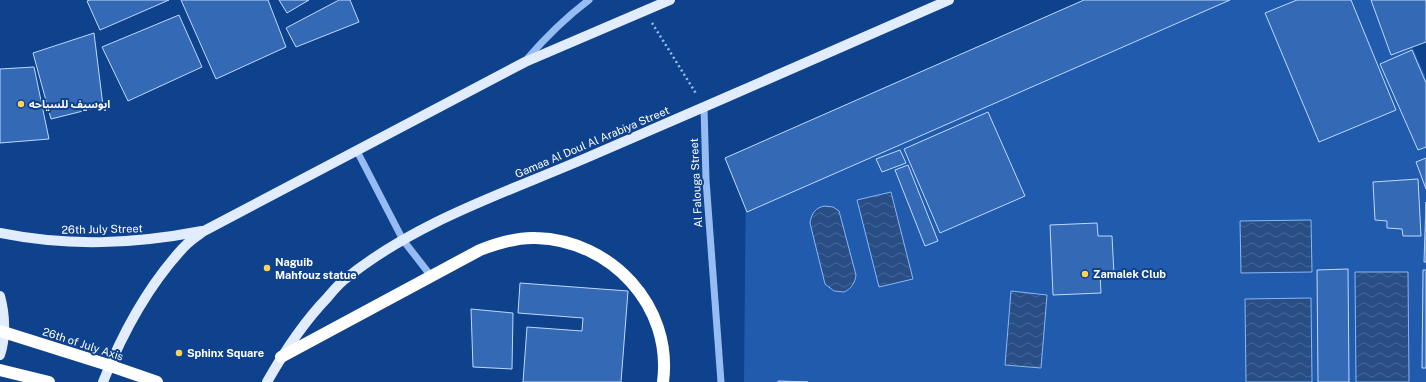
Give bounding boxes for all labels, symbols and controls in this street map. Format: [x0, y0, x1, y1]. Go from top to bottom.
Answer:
place label: ابوسيف للسياحه [29, 98, 110, 111]
marker: ابوسيف للسياحه [16, 99, 26, 109]
street label: Gamaa Al Doul Al Arabiya Street [513, 104, 671, 180]
street label: Al Falouga Street [688, 138, 704, 228]
street label: 26th July Street [61, 222, 143, 236]
place label: Naguib Mahfouz statue [275, 256, 357, 281]
marker: Naguib Mahfouz statue [262, 263, 272, 273]
place label: Zamalek Club [1093, 268, 1166, 280]
marker: Zamalek Club [1080, 269, 1090, 279]
street label: 26th of July Axis [41, 325, 125, 363]
place label: Sphinx Square [187, 347, 264, 359]
marker: Sphinx Square [174, 348, 184, 358]

